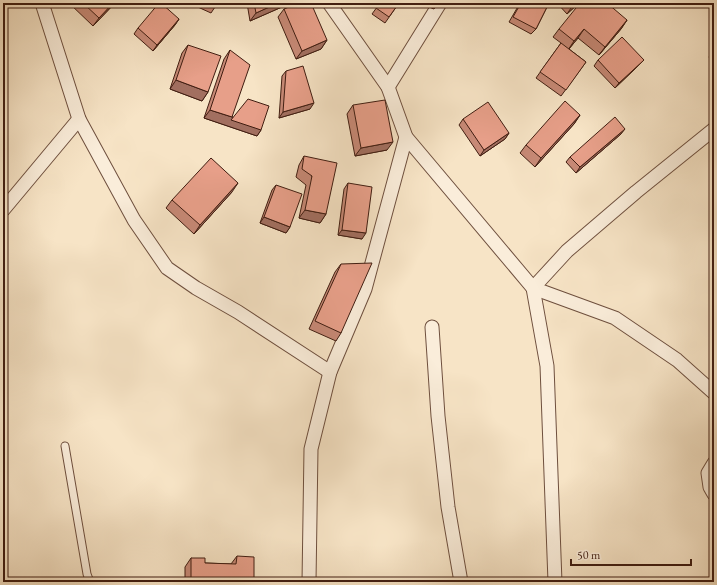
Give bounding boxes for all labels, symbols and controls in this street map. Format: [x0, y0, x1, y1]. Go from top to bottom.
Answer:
scale bar [571, 541, 691, 567]
text: 50 m [577, 547, 601, 563]

